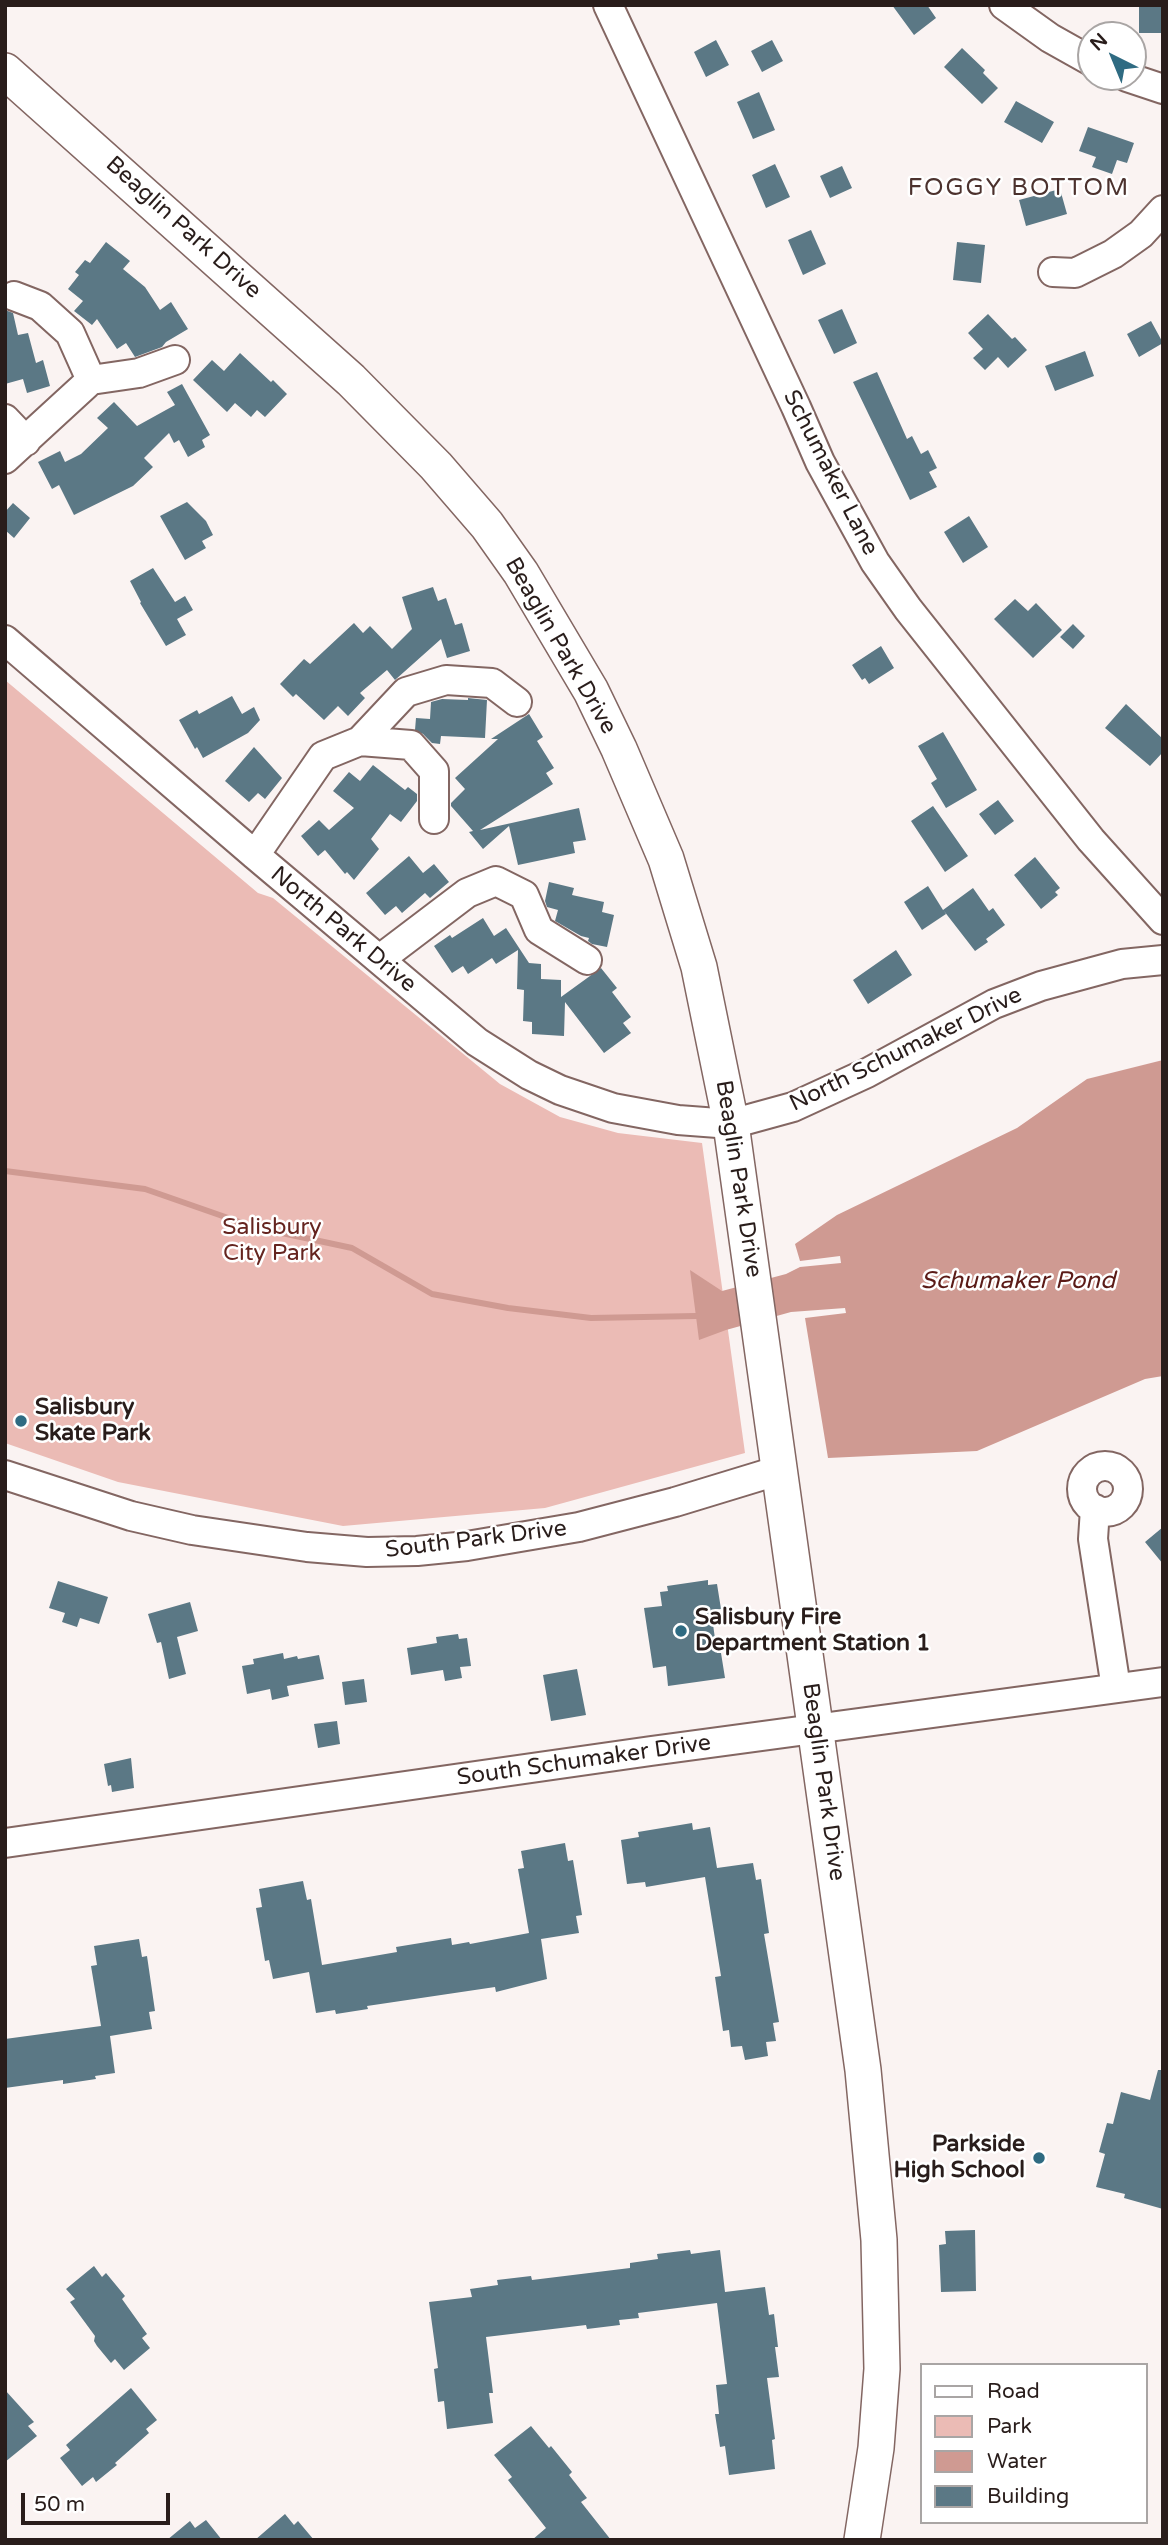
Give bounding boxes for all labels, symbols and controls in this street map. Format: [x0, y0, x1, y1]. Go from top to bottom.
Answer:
north arrow [1077, 21, 1147, 91]
text: N [1086, 29, 1112, 55]
street label: Beaglin Park Drive [100, 151, 266, 305]
district label: FOGGY BOTTOM [909, 175, 1129, 203]
street label: Schumaker Lane [776, 386, 884, 560]
street label: Beaglin Park Drive [498, 553, 622, 739]
street label: North Park Drive [265, 861, 421, 999]
street label: North Schumaker Drive [785, 982, 1027, 1118]
street label: Beaglin Park Drive [709, 1078, 767, 1280]
park label: Salisbury City Park [222, 1214, 322, 1268]
water label: Schumaker Pond [921, 1268, 1115, 1296]
place label: Salisbury Skate Park [35, 1394, 151, 1448]
marker: Salisbury Skate Park [13, 1413, 29, 1429]
street label: South Park Drive [384, 1515, 568, 1565]
place label: Salisbury Fire Department Station 1 [695, 1604, 931, 1658]
marker: Salisbury Fire Department Station 1 [673, 1623, 689, 1639]
street label: Beaglin Park Drive [795, 1681, 851, 1883]
street label: South Schumaker Drive [455, 1730, 713, 1792]
place label: Parkside High School [894, 2131, 1025, 2185]
marker: Parkside High School [1031, 2150, 1047, 2166]
legend [920, 2363, 1147, 2524]
text: Road [987, 2379, 1040, 2404]
text: Park [987, 2414, 1032, 2439]
text: Water [987, 2449, 1047, 2474]
scale bar [24, 2478, 173, 2522]
text: Building [987, 2484, 1069, 2509]
text: 50 m [34, 2492, 85, 2517]

